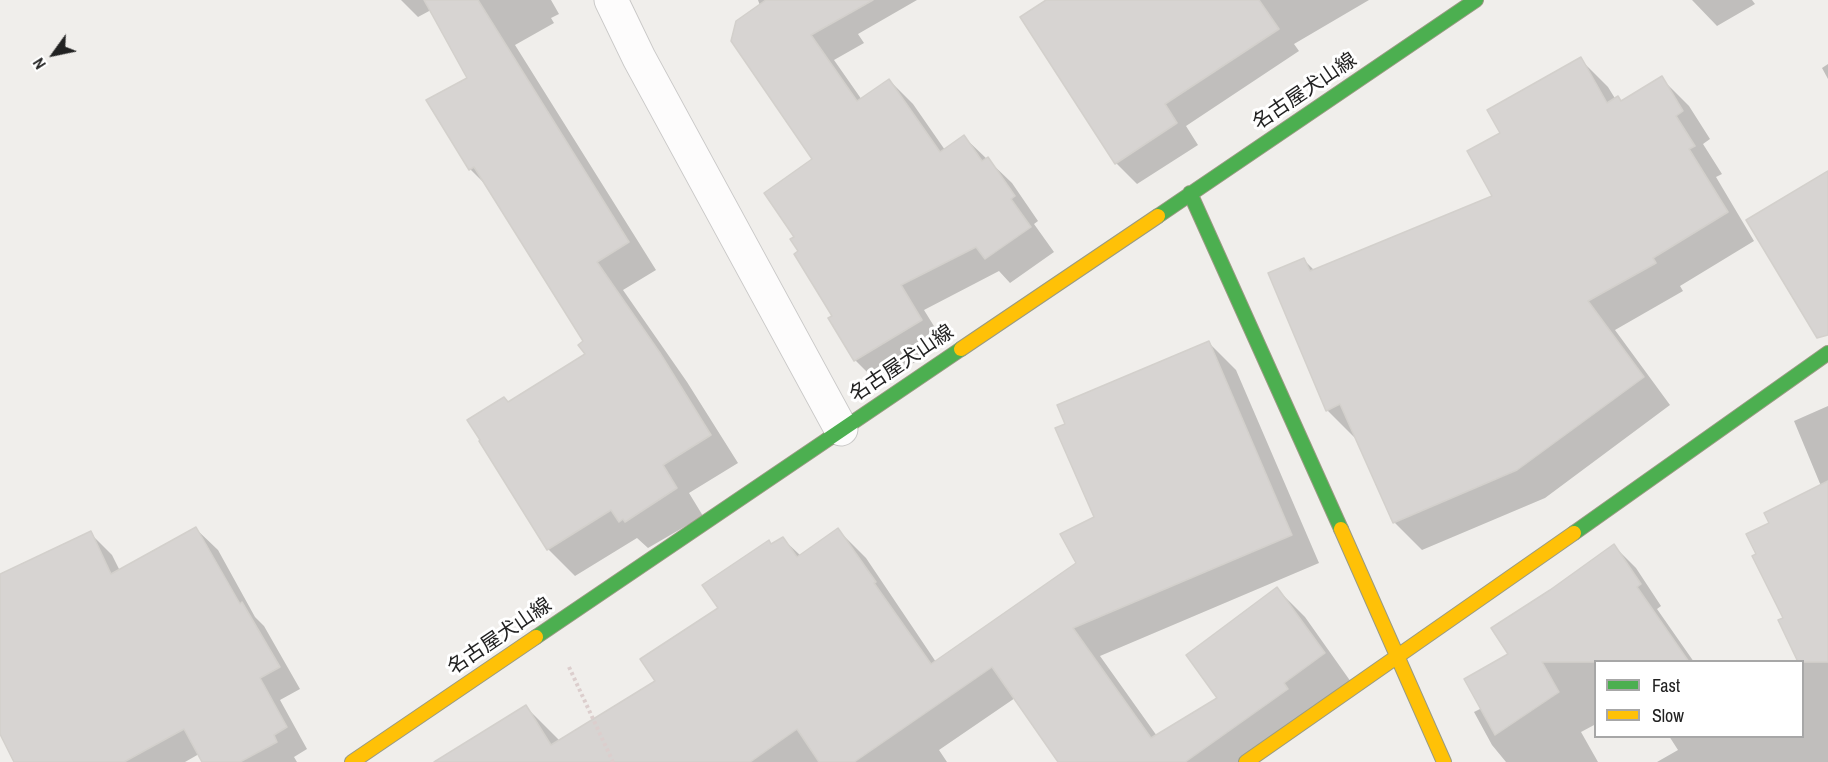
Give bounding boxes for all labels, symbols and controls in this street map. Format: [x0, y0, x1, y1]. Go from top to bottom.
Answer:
north arrow [24, 24, 84, 84]
street label: 名古屋犬山線 [1249, 49, 1361, 135]
text: N [27, 54, 51, 74]
street label: 名古屋犬山線 [846, 321, 958, 407]
street label: 名古屋犬山線 [444, 594, 556, 680]
legend [1594, 660, 1804, 738]
text: Fast [1652, 673, 1680, 698]
text: Slow [1652, 703, 1684, 728]

